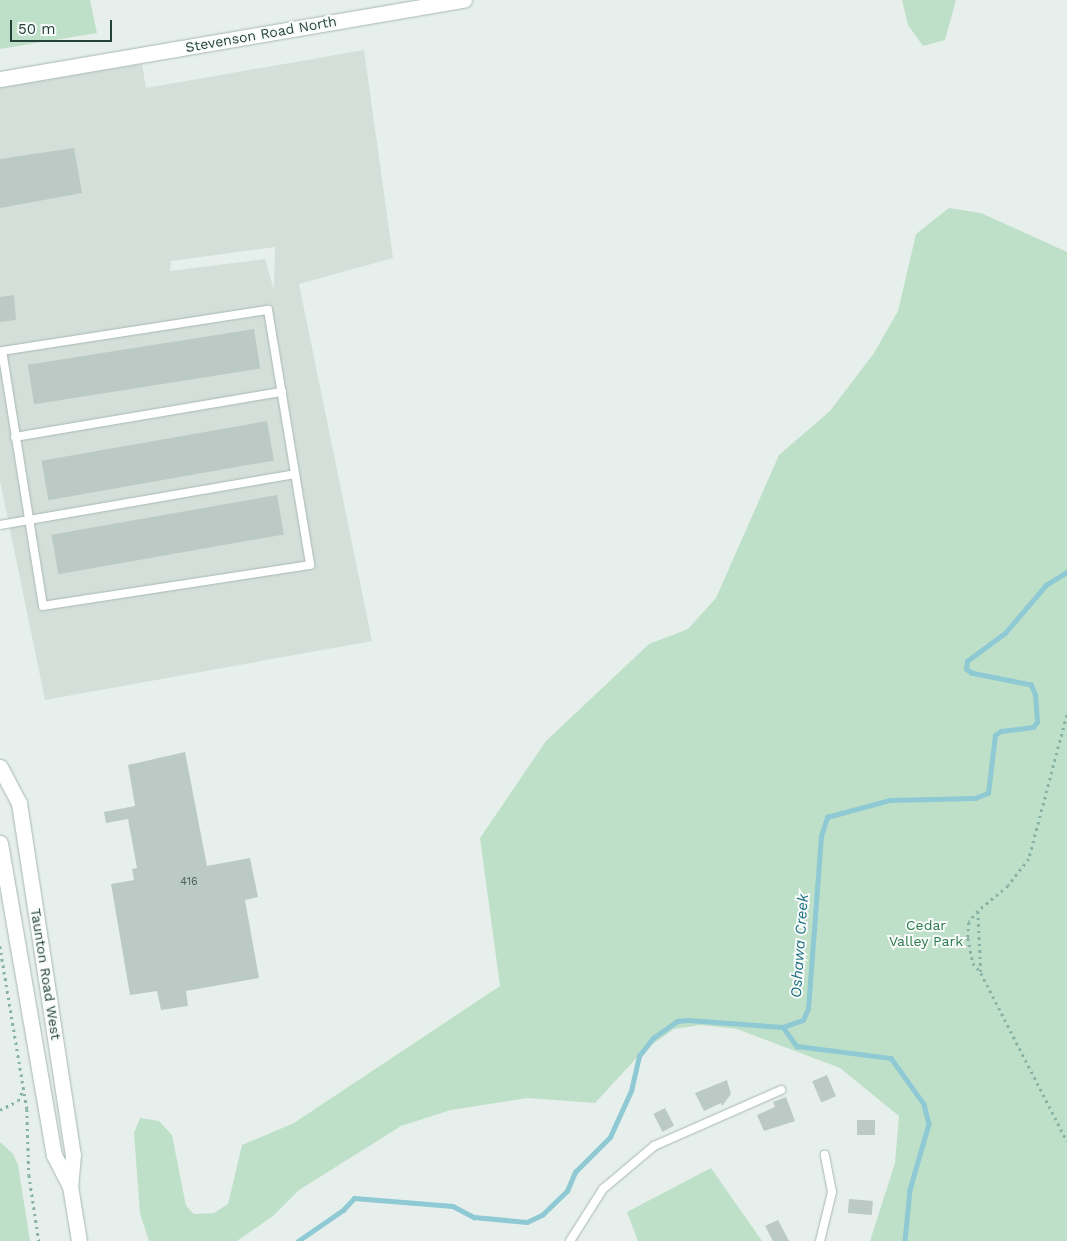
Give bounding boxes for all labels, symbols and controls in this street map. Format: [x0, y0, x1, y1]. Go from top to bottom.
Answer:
scale bar [12, 10, 115, 42]
street label: Stevenson Road North [184, 12, 338, 56]
text: 50 m [18, 20, 55, 38]
house number: 416 [180, 875, 198, 889]
water label: Oshawa Creek [787, 893, 813, 999]
street label: Taunton Road West [27, 907, 65, 1041]
park label: Cedar Valley Park [889, 917, 963, 950]

